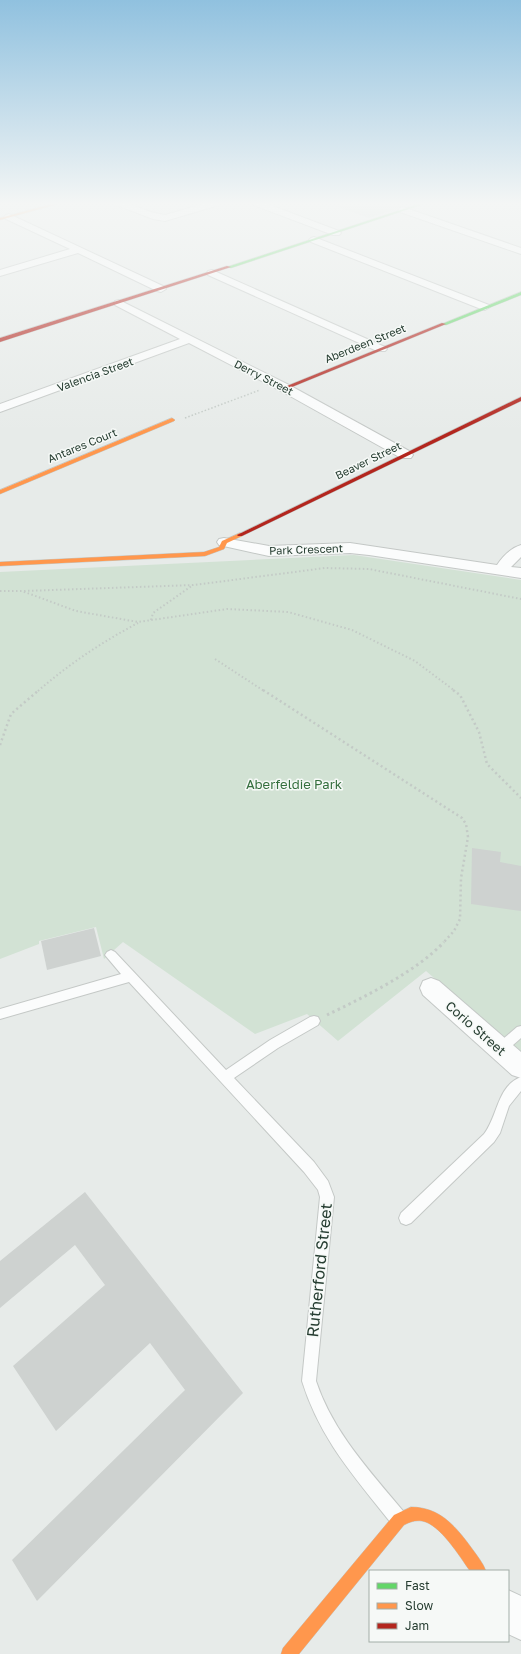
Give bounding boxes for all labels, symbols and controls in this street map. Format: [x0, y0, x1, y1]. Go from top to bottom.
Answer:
street label: Aberdeen Street [323, 321, 407, 365]
street label: Valencia Street [55, 354, 135, 394]
street label: Derry Street [232, 357, 296, 397]
street label: Antares Court [46, 425, 118, 465]
street label: Beaver Street [333, 438, 403, 482]
street label: Park Crescent [269, 541, 343, 557]
park label: Aberfeldie Park [246, 776, 343, 792]
street label: Corio Street [443, 997, 509, 1059]
street label: Rutherford Street [302, 1202, 336, 1338]
legend [369, 1570, 509, 1642]
text: Fast [405, 1578, 430, 1593]
text: Slow [405, 1598, 433, 1613]
text: Jam [405, 1618, 429, 1633]

